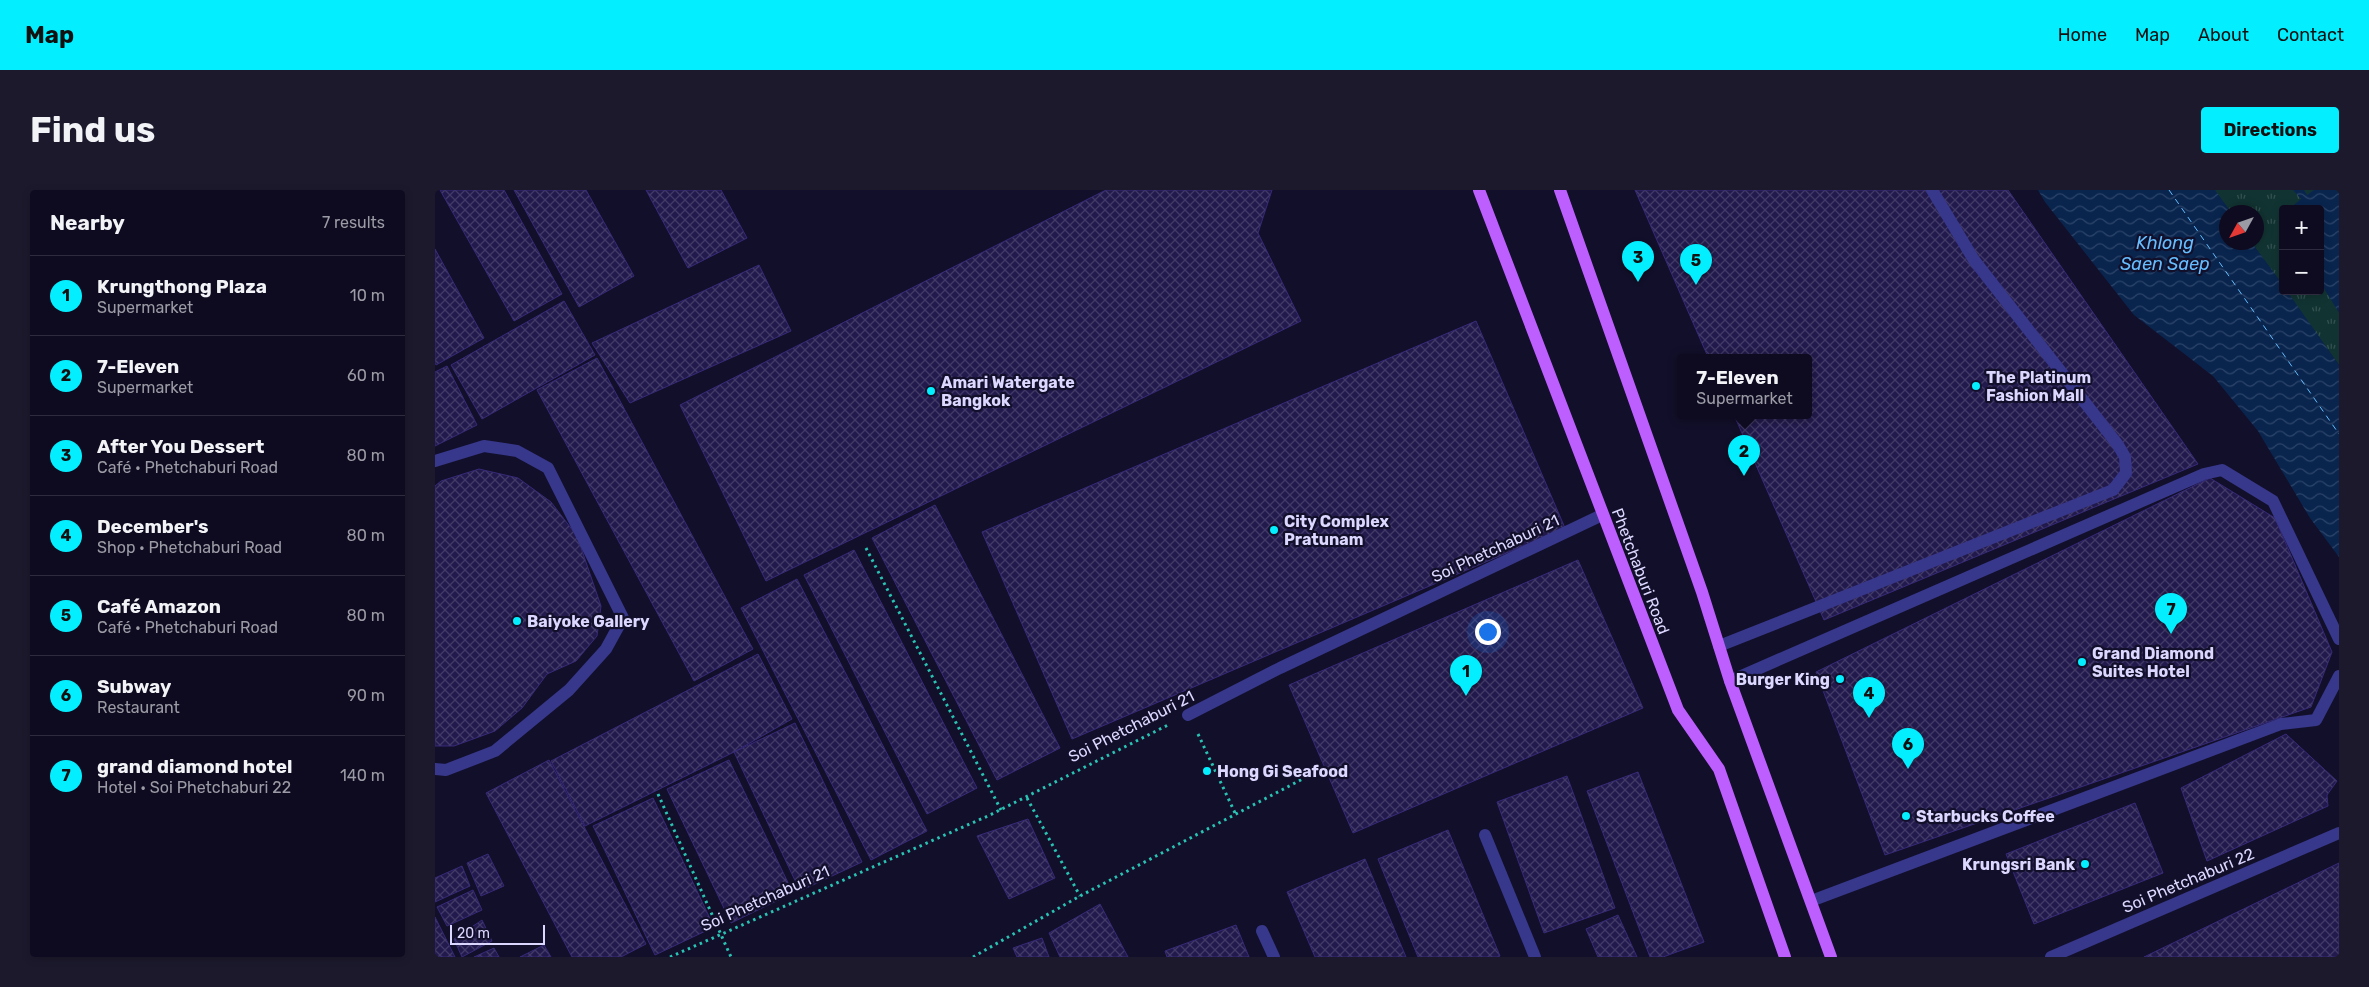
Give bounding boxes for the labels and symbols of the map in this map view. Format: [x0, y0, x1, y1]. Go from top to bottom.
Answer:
north arrow [2219, 205, 2264, 250]
water label: Khlong Saen Saep [2120, 232, 2210, 275]
pin: 3 [1622, 241, 1654, 282]
pin: 5 [1680, 244, 1712, 285]
place label: The Platinum Fashion Mall [1986, 368, 2091, 405]
place label: Amari Watergate Bangkok [941, 373, 1075, 410]
marker: The Platinum Fashion Mall [1970, 380, 1982, 392]
marker: Amari Watergate Bangkok [925, 385, 937, 397]
pin: 2 [1728, 435, 1760, 476]
street label: Phetchaburi Road [1608, 505, 1673, 637]
street label: Soi Phetchaburi 21 [1428, 511, 1562, 586]
place label: City Complex Pratunam [1284, 512, 1389, 549]
marker: City Complex Pratunam [1268, 524, 1280, 536]
pin: 7 [2155, 593, 2187, 634]
place label: Baiyoke Gallery [527, 612, 650, 631]
marker: Baiyoke Gallery [511, 615, 523, 627]
your location [1475, 619, 1501, 645]
place label: Grand Diamond Suites Hotel [2092, 644, 2214, 681]
pin: 1 [1450, 655, 1482, 696]
marker: Grand Diamond Suites Hotel [2076, 656, 2088, 668]
place label: Burger King [1736, 670, 1830, 689]
marker: Burger King [1834, 673, 1846, 685]
pin: 4 [1853, 677, 1885, 718]
street label: Soi Phetchaburi 21 [1065, 686, 1197, 766]
pin: 6 [1892, 728, 1924, 769]
place label: Hong Gi Seafood [1217, 762, 1348, 781]
marker: Hong Gi Seafood [1201, 765, 1213, 777]
place label: Starbucks Coffee [1916, 807, 2055, 826]
marker: Starbucks Coffee [1900, 810, 1912, 822]
street label: Soi Phetchaburi 22 [2119, 844, 2257, 917]
place label: Krungsri Bank [1962, 855, 2076, 874]
marker: Krungsri Bank [2079, 858, 2091, 870]
street label: Soi Phetchaburi 21 [698, 862, 832, 935]
scale bar [450, 922, 545, 945]

